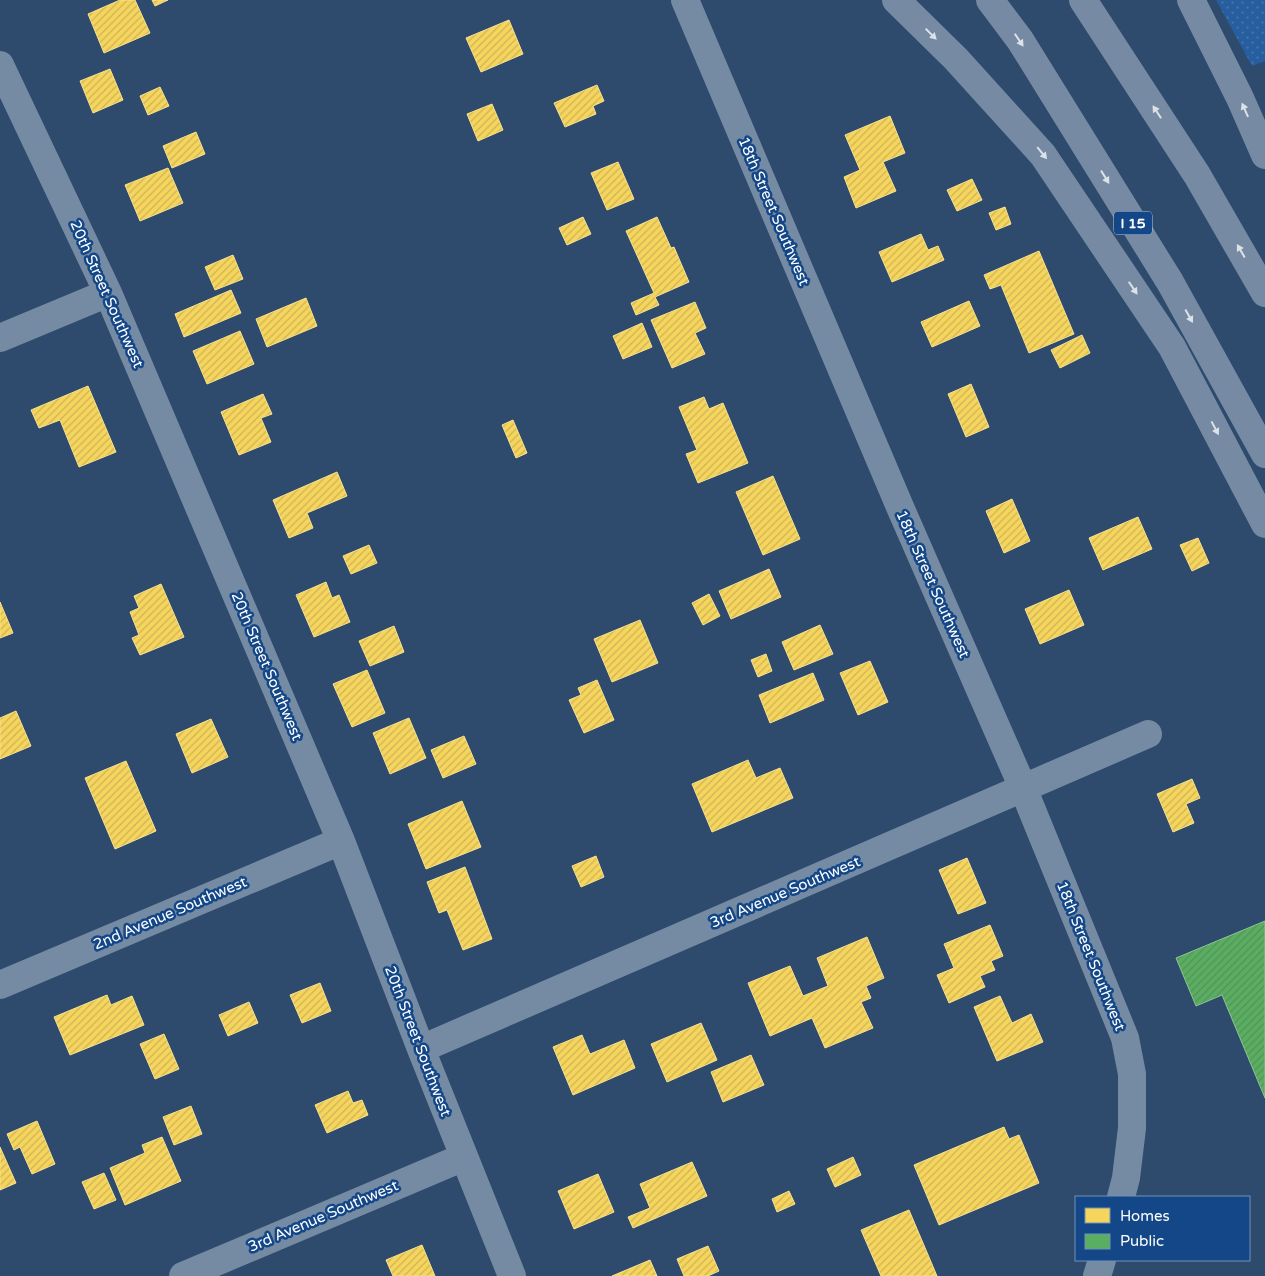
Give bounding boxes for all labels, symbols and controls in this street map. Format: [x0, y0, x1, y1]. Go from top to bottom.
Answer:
one-way arrow [925, 28, 937, 40]
one-way arrow [1014, 33, 1024, 46]
one-way arrow [1241, 103, 1249, 117]
one-way arrow [1152, 105, 1161, 118]
street label: 18th Street Southwest [735, 134, 814, 288]
one-way arrow [1036, 147, 1047, 160]
one-way arrow [1100, 171, 1109, 184]
road number: I 15 [1114, 212, 1152, 234]
street label: 20th Street Southwest [66, 217, 148, 371]
one-way arrow [1236, 244, 1245, 257]
one-way arrow [1128, 281, 1137, 295]
one-way arrow [1185, 309, 1193, 324]
one-way arrow [1211, 421, 1219, 435]
street label: 18th Street Southwest [892, 507, 974, 661]
street label: 20th Street Southwest [228, 589, 307, 743]
street label: 3rd Avenue Southwest [707, 852, 863, 932]
street label: 2nd Avenue Southwest [91, 872, 250, 953]
street label: 18th Street Southwest [1053, 879, 1129, 1034]
street label: 20th Street Southwest [381, 963, 455, 1119]
street label: 3rd Avenue Southwest [245, 1176, 401, 1256]
legend [1075, 1196, 1250, 1261]
text: Homes [1120, 1207, 1170, 1225]
text: Public [1120, 1232, 1164, 1250]

